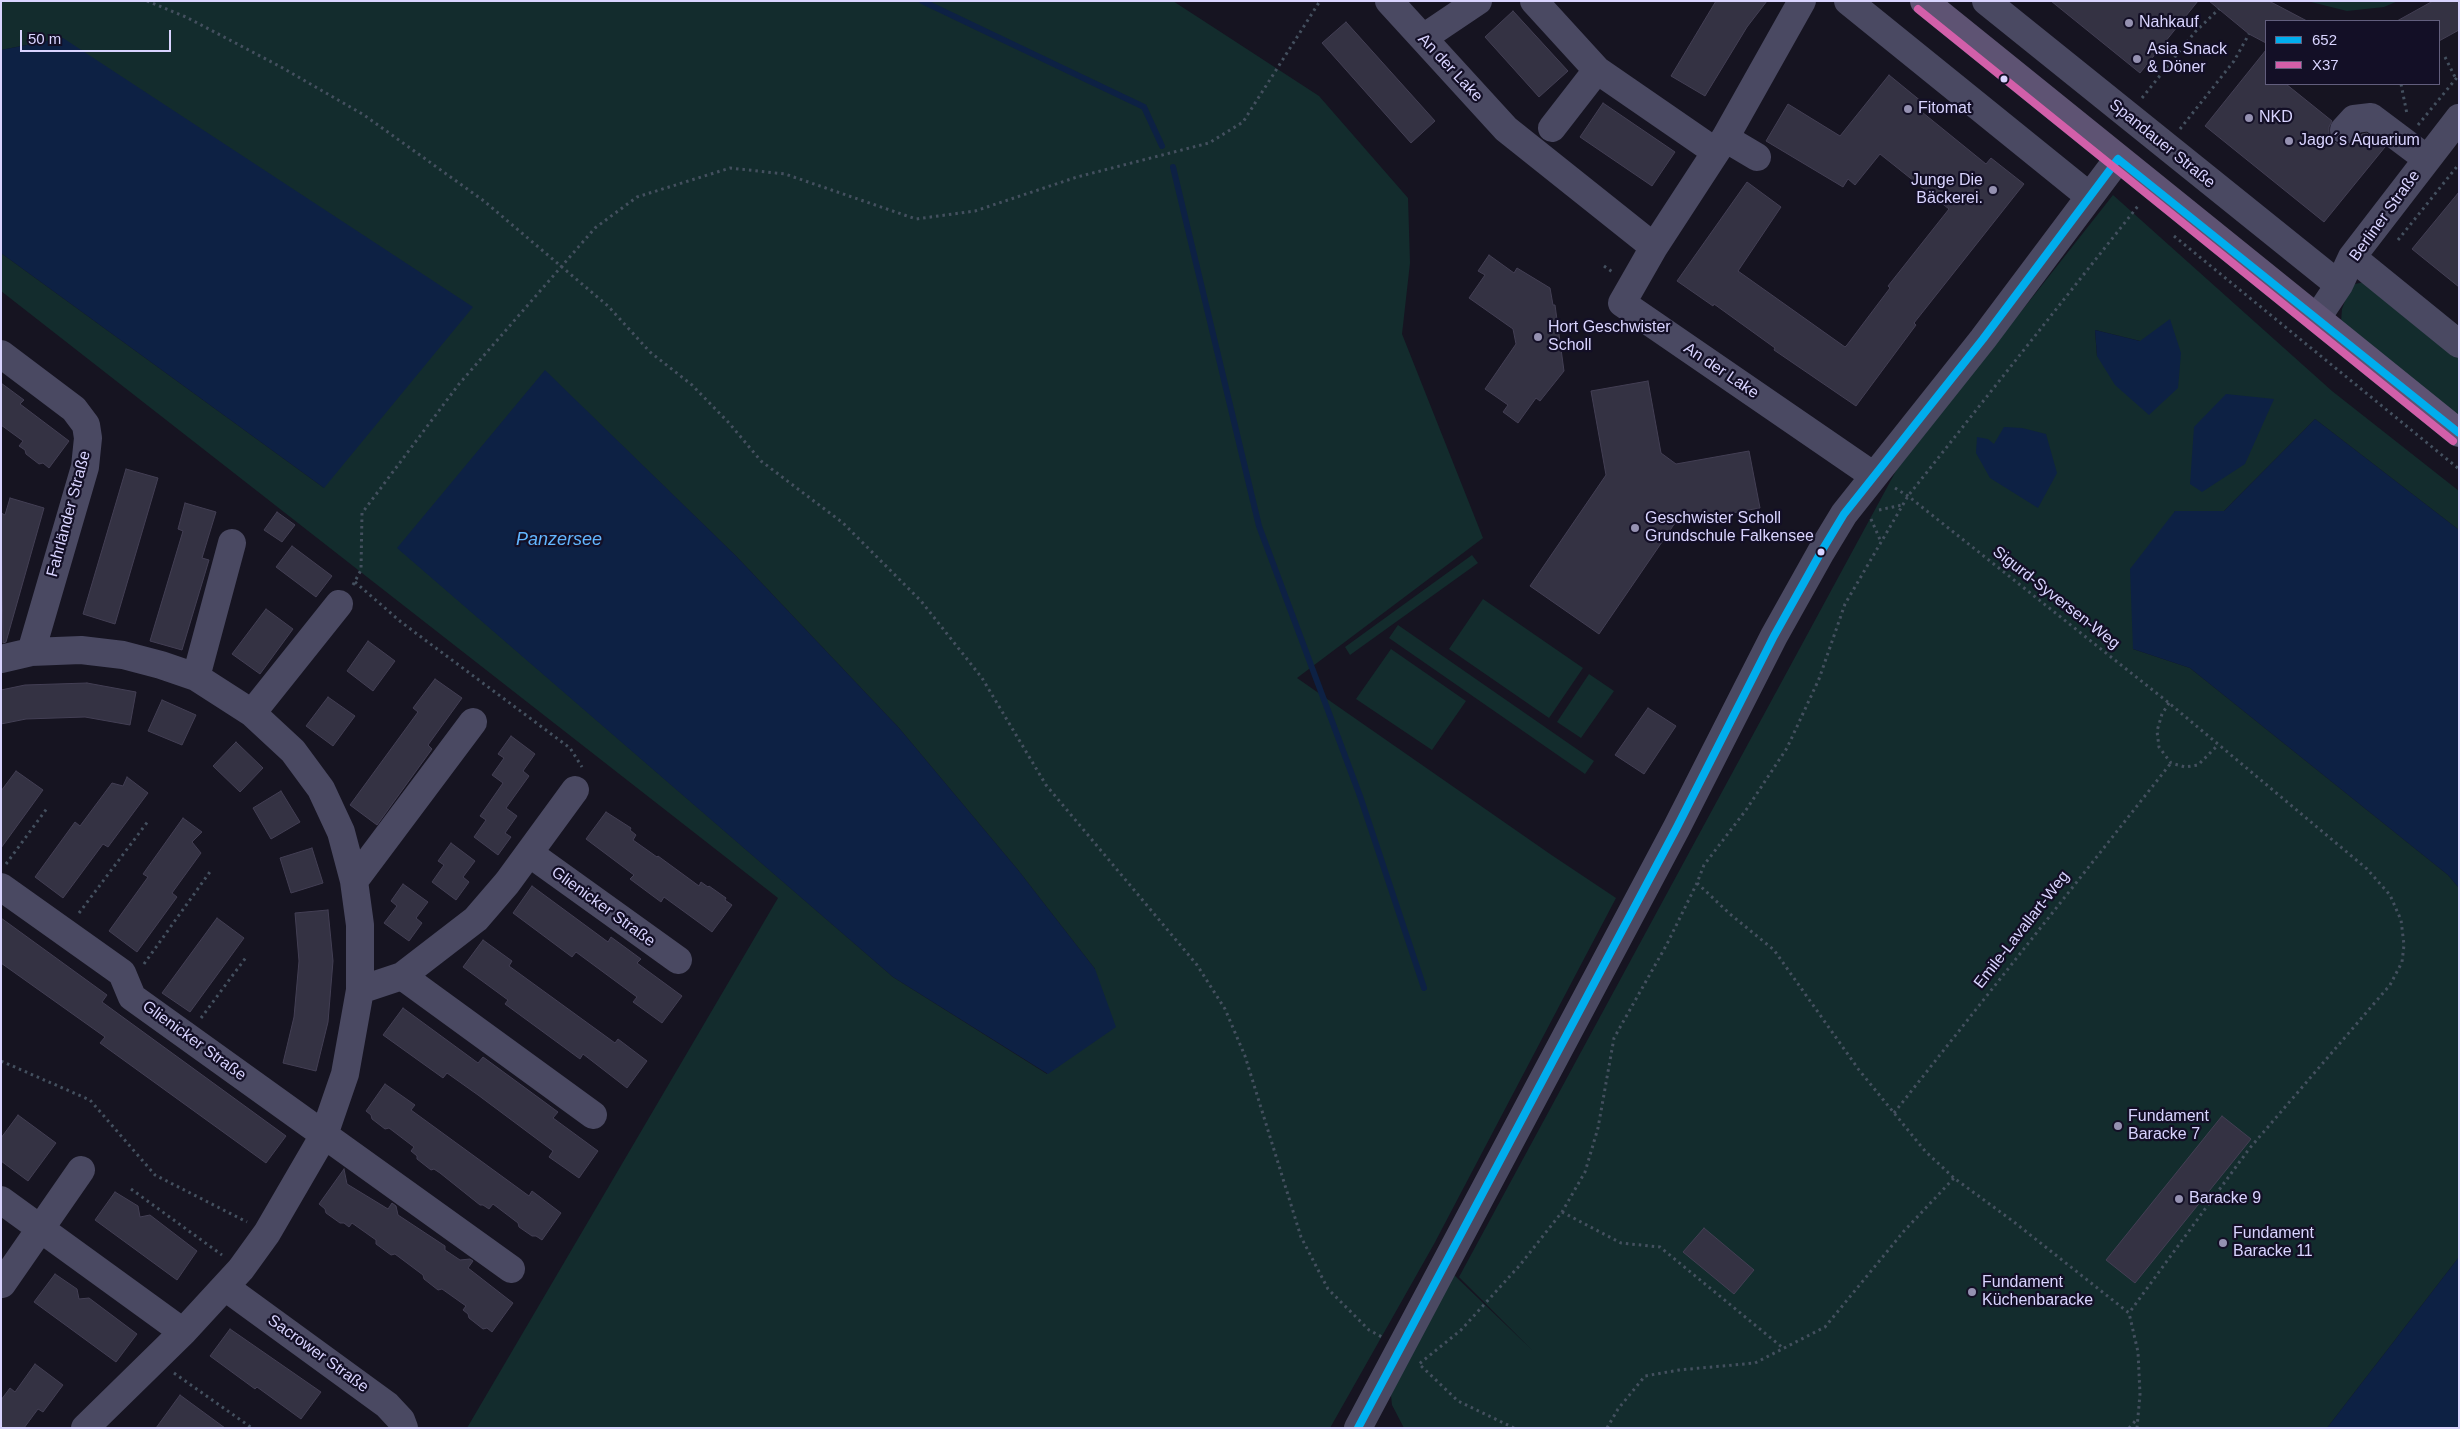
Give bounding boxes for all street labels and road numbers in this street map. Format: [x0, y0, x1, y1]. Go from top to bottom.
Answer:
street label: An der Lake [1414, 30, 1486, 106]
street label: Spandauer Straße [2105, 95, 2219, 193]
street label: Berliner Straße [2346, 167, 2424, 265]
street label: An der Lake [1680, 339, 1762, 403]
street label: Fahrländer Straße [43, 449, 95, 579]
street label: Sigurd-Syversen-Weg [1989, 542, 2123, 654]
street label: Glienicker Straße [547, 863, 659, 951]
street label: Emile-Lavallart-Weg [1970, 867, 2074, 993]
street label: Glienicker Straße [138, 997, 250, 1085]
street label: Sacrower Straße [264, 1311, 372, 1397]

